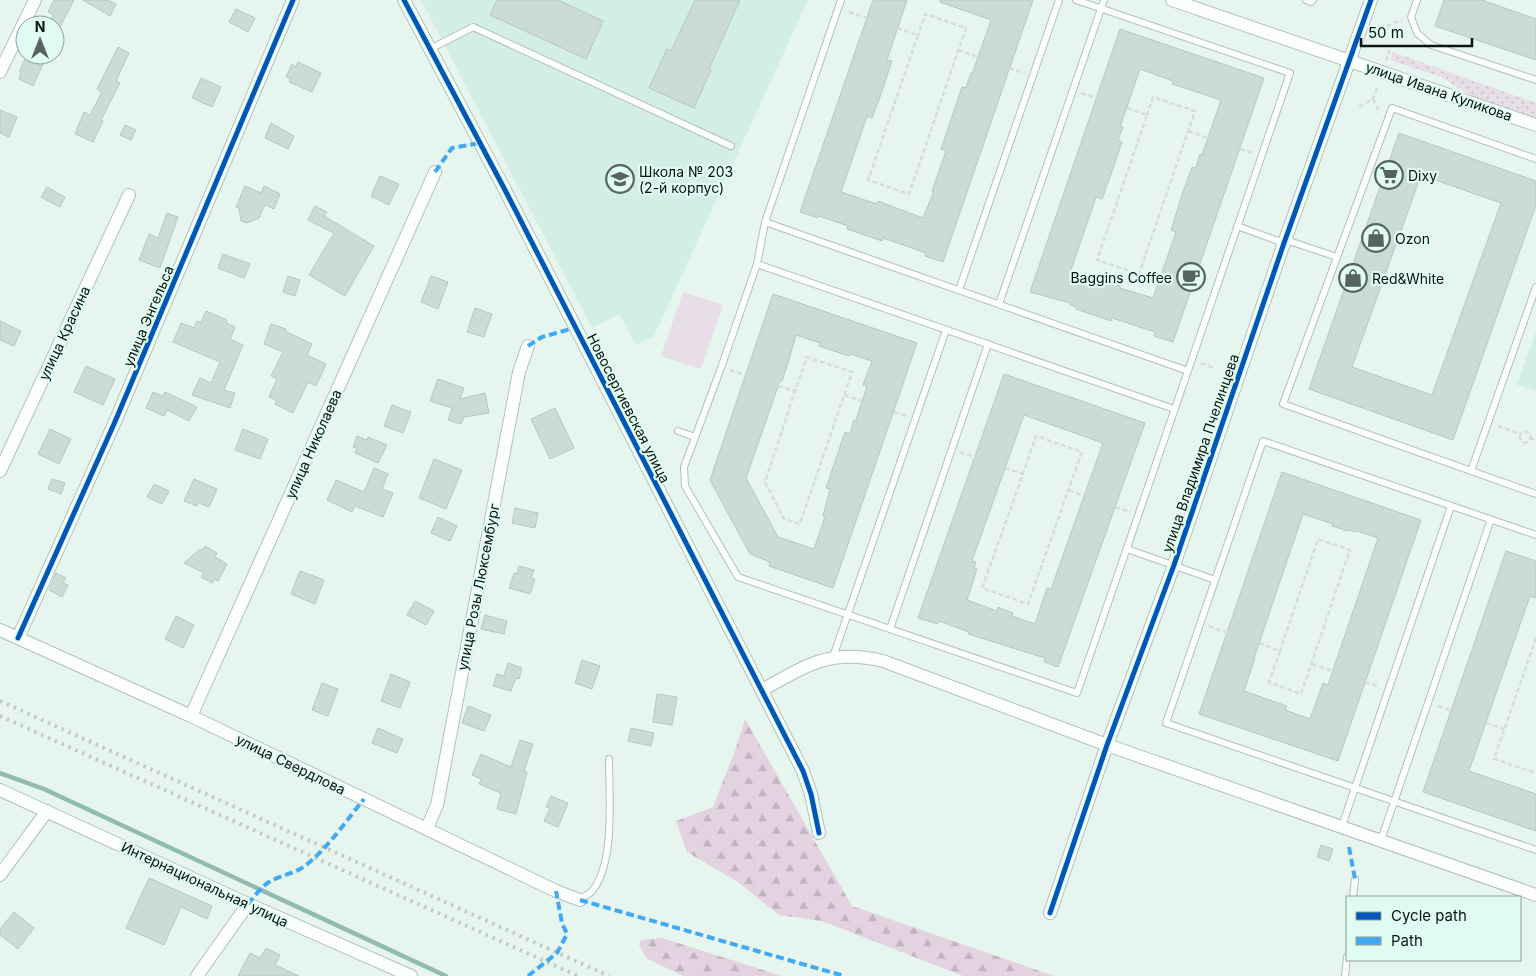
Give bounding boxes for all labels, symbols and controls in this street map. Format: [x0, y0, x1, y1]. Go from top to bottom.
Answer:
north arrow [15, 15, 65, 65]
scale bar [1361, 15, 1472, 47]
text: N [35, 18, 45, 35]
text: 50 m [1368, 23, 1404, 42]
street label: улица Ивана Куликова [1363, 58, 1515, 124]
supermarket icon: Dixy [1374, 160, 1404, 190]
place label: Школа № 203 (2-й корпус) [639, 163, 733, 196]
school or university icon: Школа № 203 (2-й корпус) [605, 164, 635, 194]
place label: Dixy [1408, 167, 1437, 184]
shop icon: Ozon [1361, 223, 1391, 253]
place label: Ozon [1395, 230, 1430, 247]
cafe icon: Baggins Coffee [1176, 262, 1206, 292]
street label: улица Энгельса [119, 263, 177, 369]
shop icon: Red&White [1338, 263, 1368, 293]
place label: Baggins Coffee [1070, 269, 1172, 286]
place label: Red&White [1372, 270, 1444, 287]
street label: улица Красина [35, 283, 93, 383]
street label: Новосергиевская улица [584, 330, 674, 486]
street label: улица Владимира Пчелинцева [1158, 351, 1242, 555]
street label: улица Николаева [281, 387, 345, 501]
street label: улица Розы Люксембург [453, 502, 503, 672]
street label: улица Свердлова [234, 730, 348, 798]
street label: Интернациональная улица [119, 838, 291, 930]
legend [1346, 896, 1521, 961]
text: Cycle path [1391, 906, 1467, 925]
text: Path [1391, 931, 1423, 950]

